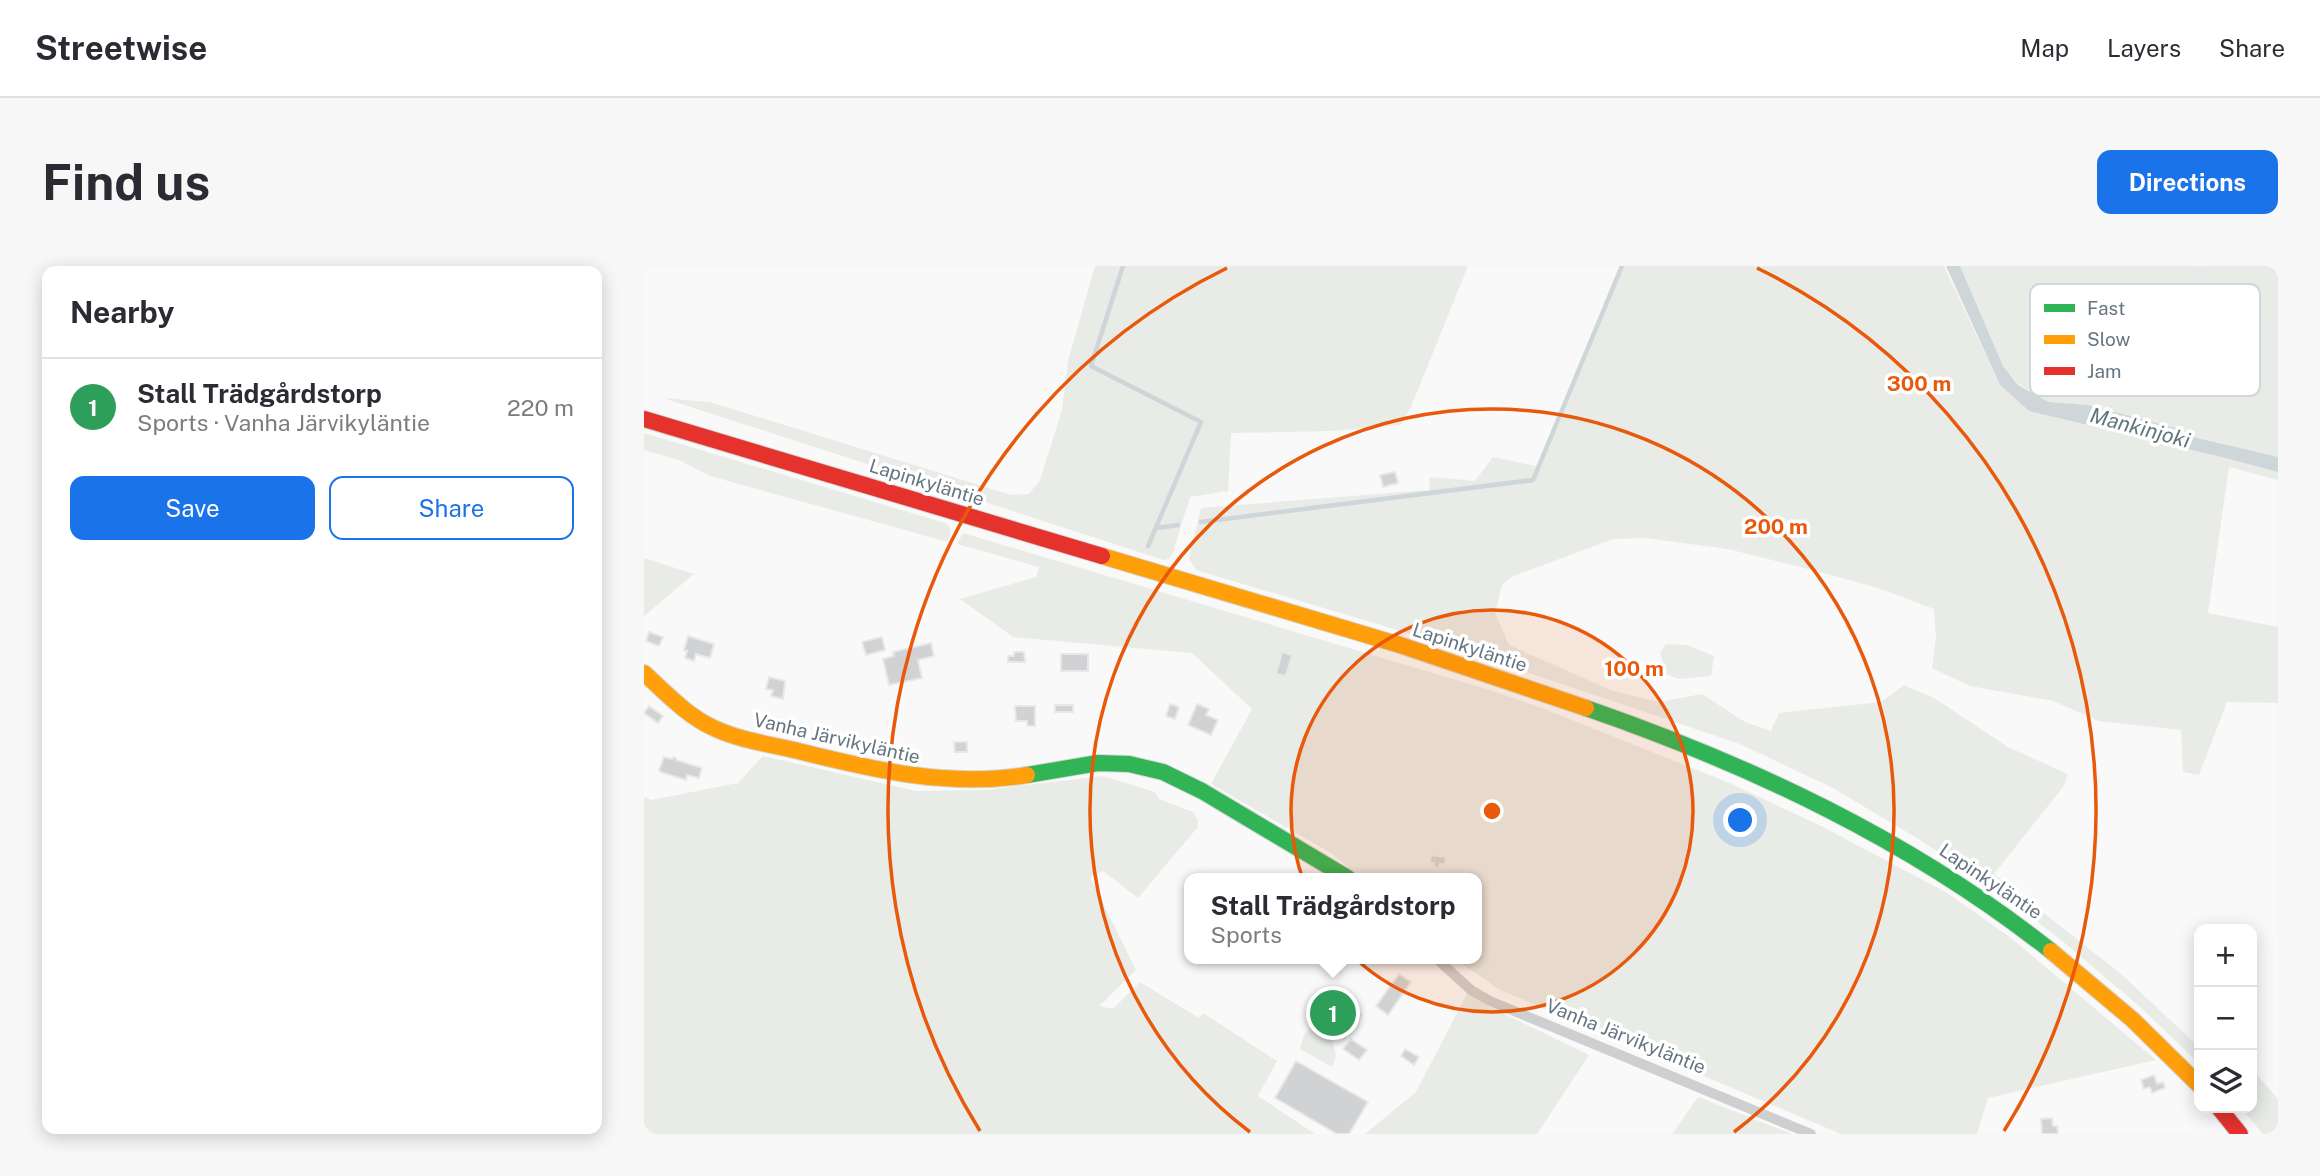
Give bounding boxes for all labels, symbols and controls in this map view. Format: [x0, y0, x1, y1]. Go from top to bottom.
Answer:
text: Streetwise [35, 29, 207, 67]
text: Map [2020, 34, 2069, 62]
text: Layers [2107, 34, 2181, 62]
text: Share [2219, 34, 2285, 62]
button: Directions [2097, 150, 2278, 214]
text: Find us [42, 153, 210, 211]
legend [2030, 284, 2260, 396]
text: Nearby [70, 294, 174, 330]
text: Fast [2087, 297, 2125, 319]
text: Slow [2087, 328, 2131, 350]
text: Jam [2087, 360, 2121, 382]
text: 300 m [1887, 371, 1951, 396]
text: Stall Trädgårdstorp [137, 378, 382, 409]
text: 1 [88, 394, 98, 421]
text: 220 m [507, 394, 574, 421]
water label: Mankinjoki [2087, 402, 2193, 453]
text: Sports · Vanha Järvikyläntie [137, 409, 430, 436]
street label: Lapinkyläntie [867, 454, 987, 510]
button: Save [70, 476, 315, 540]
button: Share [329, 476, 574, 540]
text: 200 m [1744, 514, 1808, 539]
street label: Lapinkyläntie [1410, 618, 1530, 676]
text: 100 m [1604, 656, 1664, 681]
street label: Vanha Järvikyläntie [752, 708, 922, 768]
centre of rings [1480, 799, 1504, 823]
your location [1723, 803, 1757, 837]
street label: Lapinkyläntie [1936, 839, 2046, 923]
popup [1184, 873, 1482, 964]
text: Stall Trädgårdstorp [1211, 890, 1455, 921]
text: Sports [1211, 921, 1282, 948]
map controls [2194, 924, 2257, 1113]
button: + [2194, 924, 2257, 987]
pin: 1 [1310, 987, 1356, 1039]
button: − [2194, 987, 2257, 1050]
street label: Vanha Järvikyläntie [1543, 994, 1709, 1078]
button: layers [2194, 1050, 2257, 1113]

